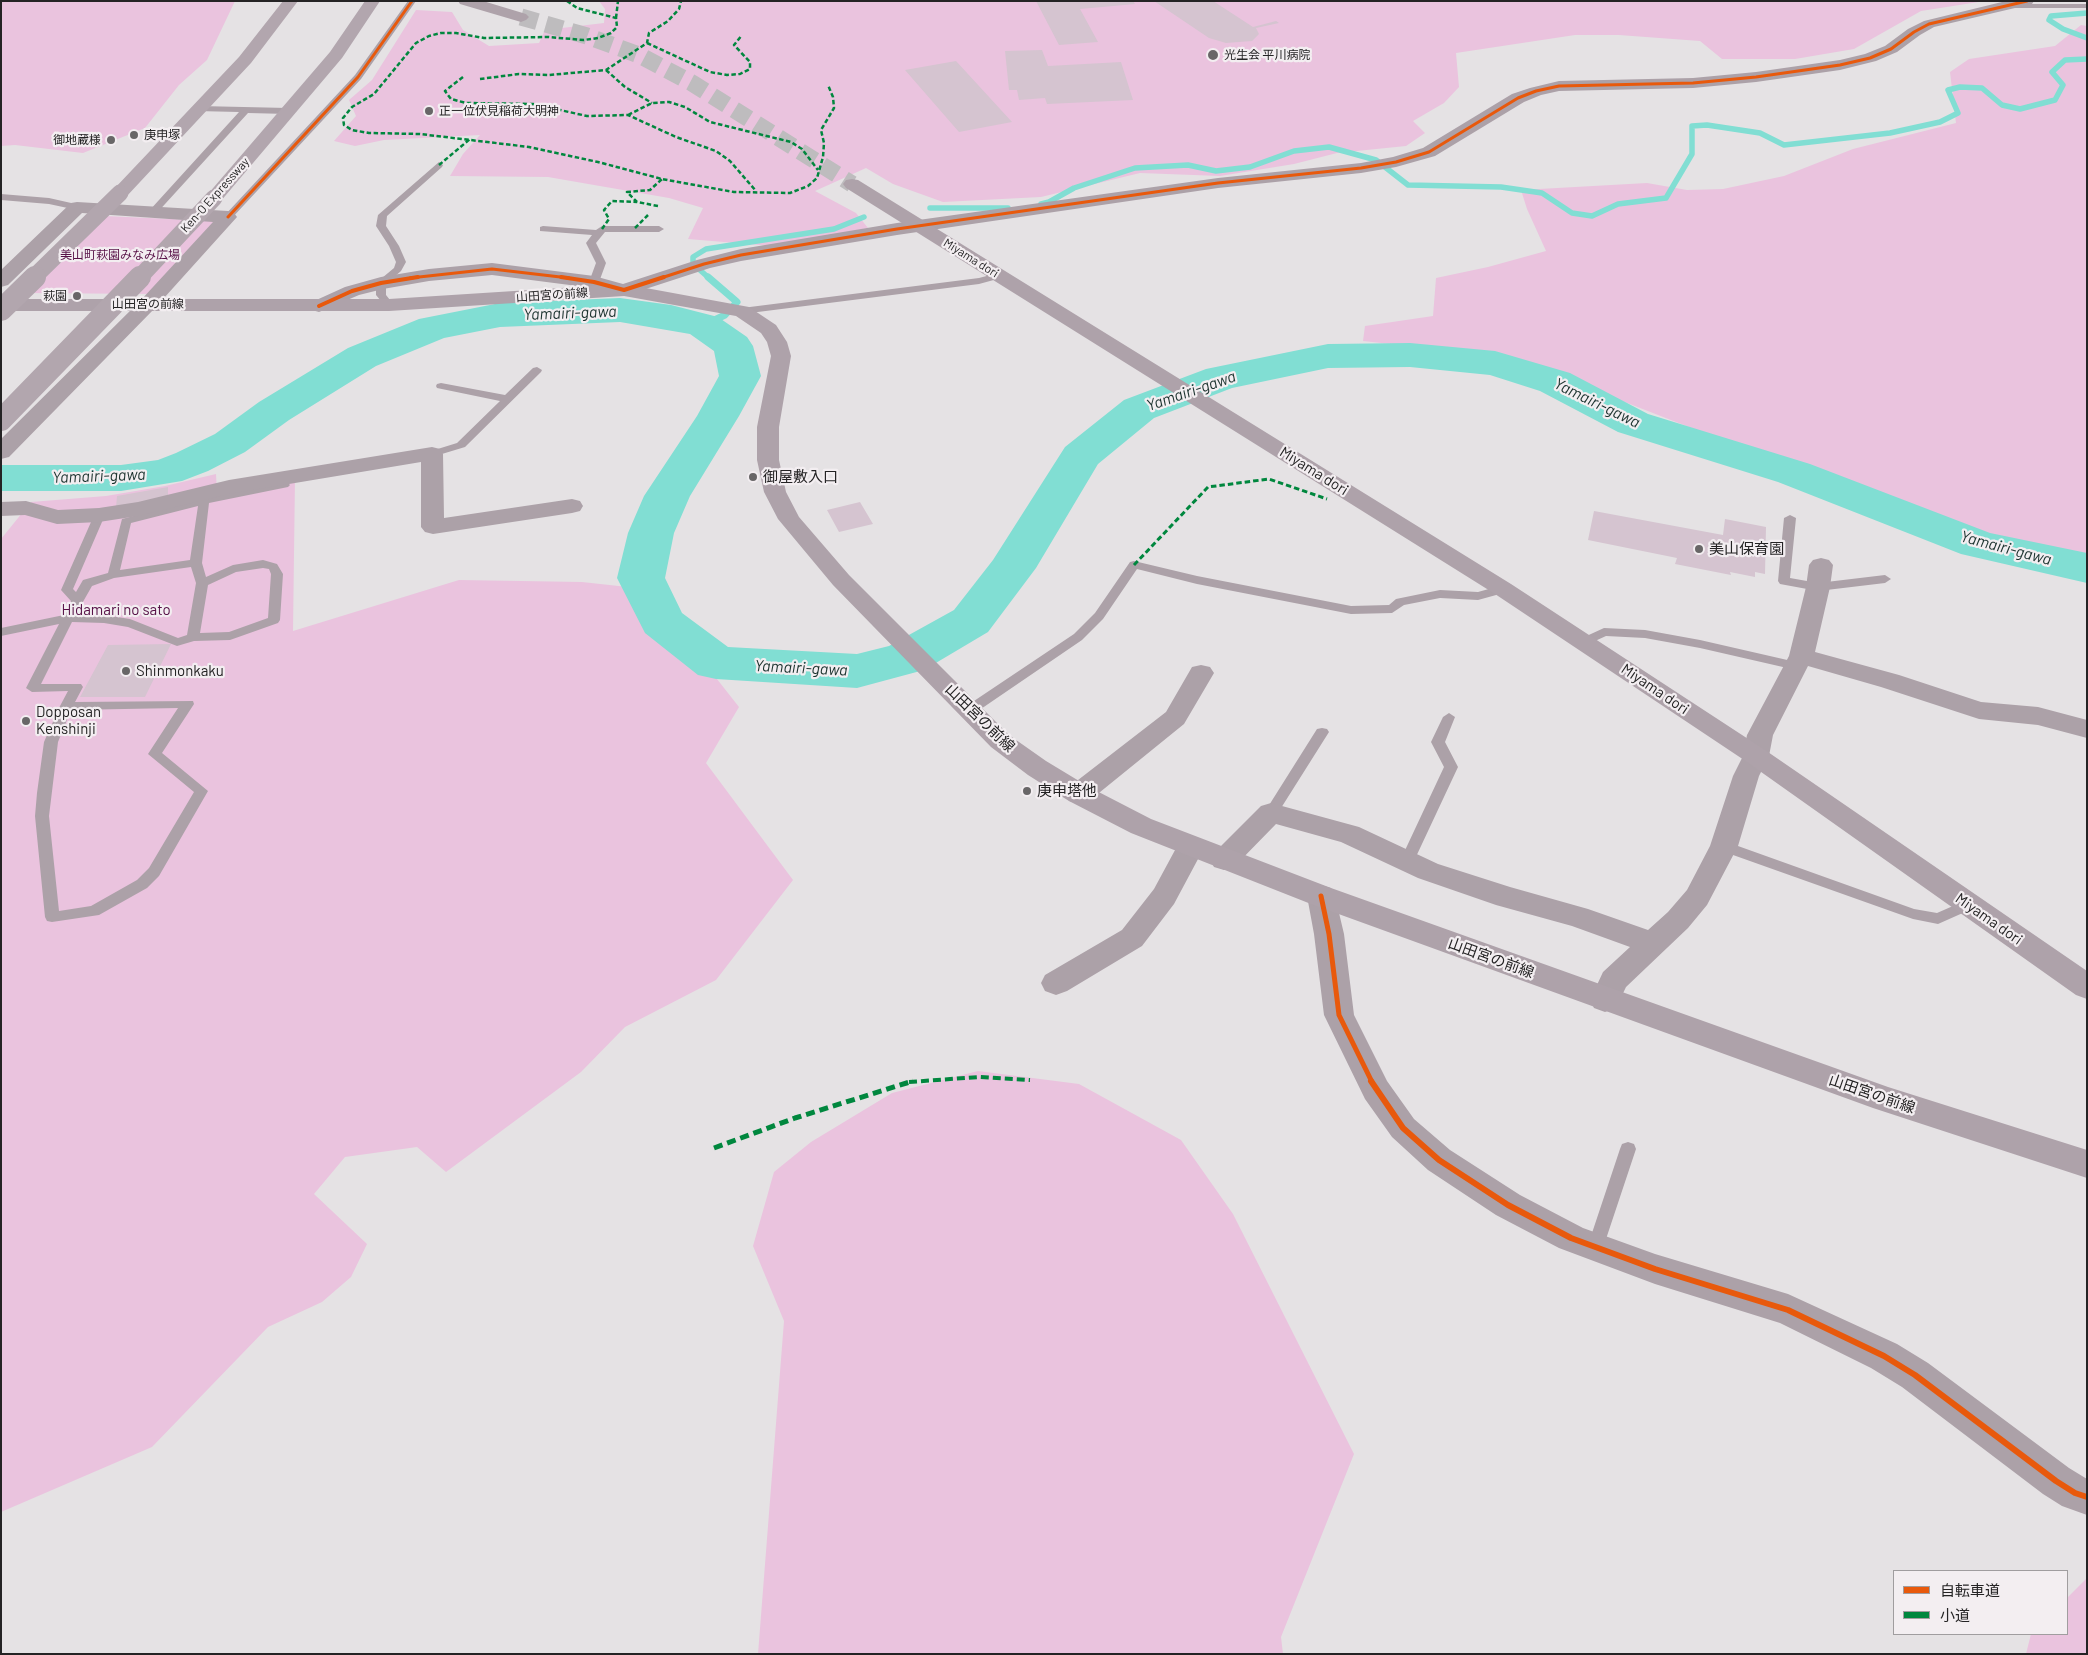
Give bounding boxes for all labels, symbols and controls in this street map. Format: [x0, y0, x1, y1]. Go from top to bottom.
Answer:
marker: 光生会 平川病院 [1206, 48, 1220, 62]
place label: 光生会 平川病院 [1224, 48, 1310, 62]
place label: 正一位伏見稲荷大明神 [439, 104, 559, 118]
marker: 正一位伏見稲荷大明神 [423, 105, 435, 117]
place label: 庚申塚 [144, 128, 180, 142]
marker: 庚申塚 [128, 129, 140, 141]
place label: 御地蔵様 [53, 133, 101, 147]
marker: 御地蔵様 [105, 134, 117, 146]
street label: Ken-O Expressway [178, 155, 252, 235]
street label: Miyama dori [941, 235, 1001, 281]
park label: 美山町萩園みなみ広場 [60, 248, 180, 262]
street label: 山田宮の前線 [516, 285, 588, 305]
place label: 萩園 [43, 289, 67, 303]
marker: 萩園 [71, 290, 83, 302]
street label: 山田宮の前線 [112, 297, 184, 311]
water label: Yamairi-gawa [523, 302, 617, 324]
water label: Yamairi-gawa [1144, 367, 1238, 415]
water label: Yamairi-gawa [1551, 374, 1643, 432]
street label: Miyama dori [1276, 443, 1352, 499]
water label: Yamairi-gawa [52, 465, 146, 487]
place label: 御屋敷入口 [763, 468, 838, 486]
marker: 御屋敷入口 [747, 471, 759, 483]
water label: Yamairi-gawa [1958, 527, 2054, 569]
place label: 美山保育園 [1709, 540, 1784, 558]
marker: 美山保育園 [1693, 543, 1705, 555]
park label: Hidamari no sato [61, 601, 171, 619]
water label: Yamairi-gawa [754, 656, 848, 680]
street label: Miyama dori [1618, 660, 1692, 718]
place label: Shinmonkaku [136, 662, 224, 680]
marker: Shinmonkaku [120, 665, 132, 677]
street label: 山田宮の前線 [941, 680, 1019, 756]
place label: Dopposan Kenshinji [36, 703, 101, 738]
marker: Dopposan Kenshinji [20, 715, 32, 727]
place label: 庚申塔他 [1037, 782, 1097, 800]
marker: 庚申塔他 [1021, 785, 1033, 797]
street label: Miyama dori [1952, 889, 2026, 949]
street label: 山田宮の前線 [1446, 934, 1536, 982]
street label: 山田宮の前線 [1827, 1071, 1917, 1117]
legend [1893, 1570, 2068, 1635]
text: 自転車道 [1940, 1581, 2000, 1599]
text: 小道 [1940, 1606, 1970, 1624]

